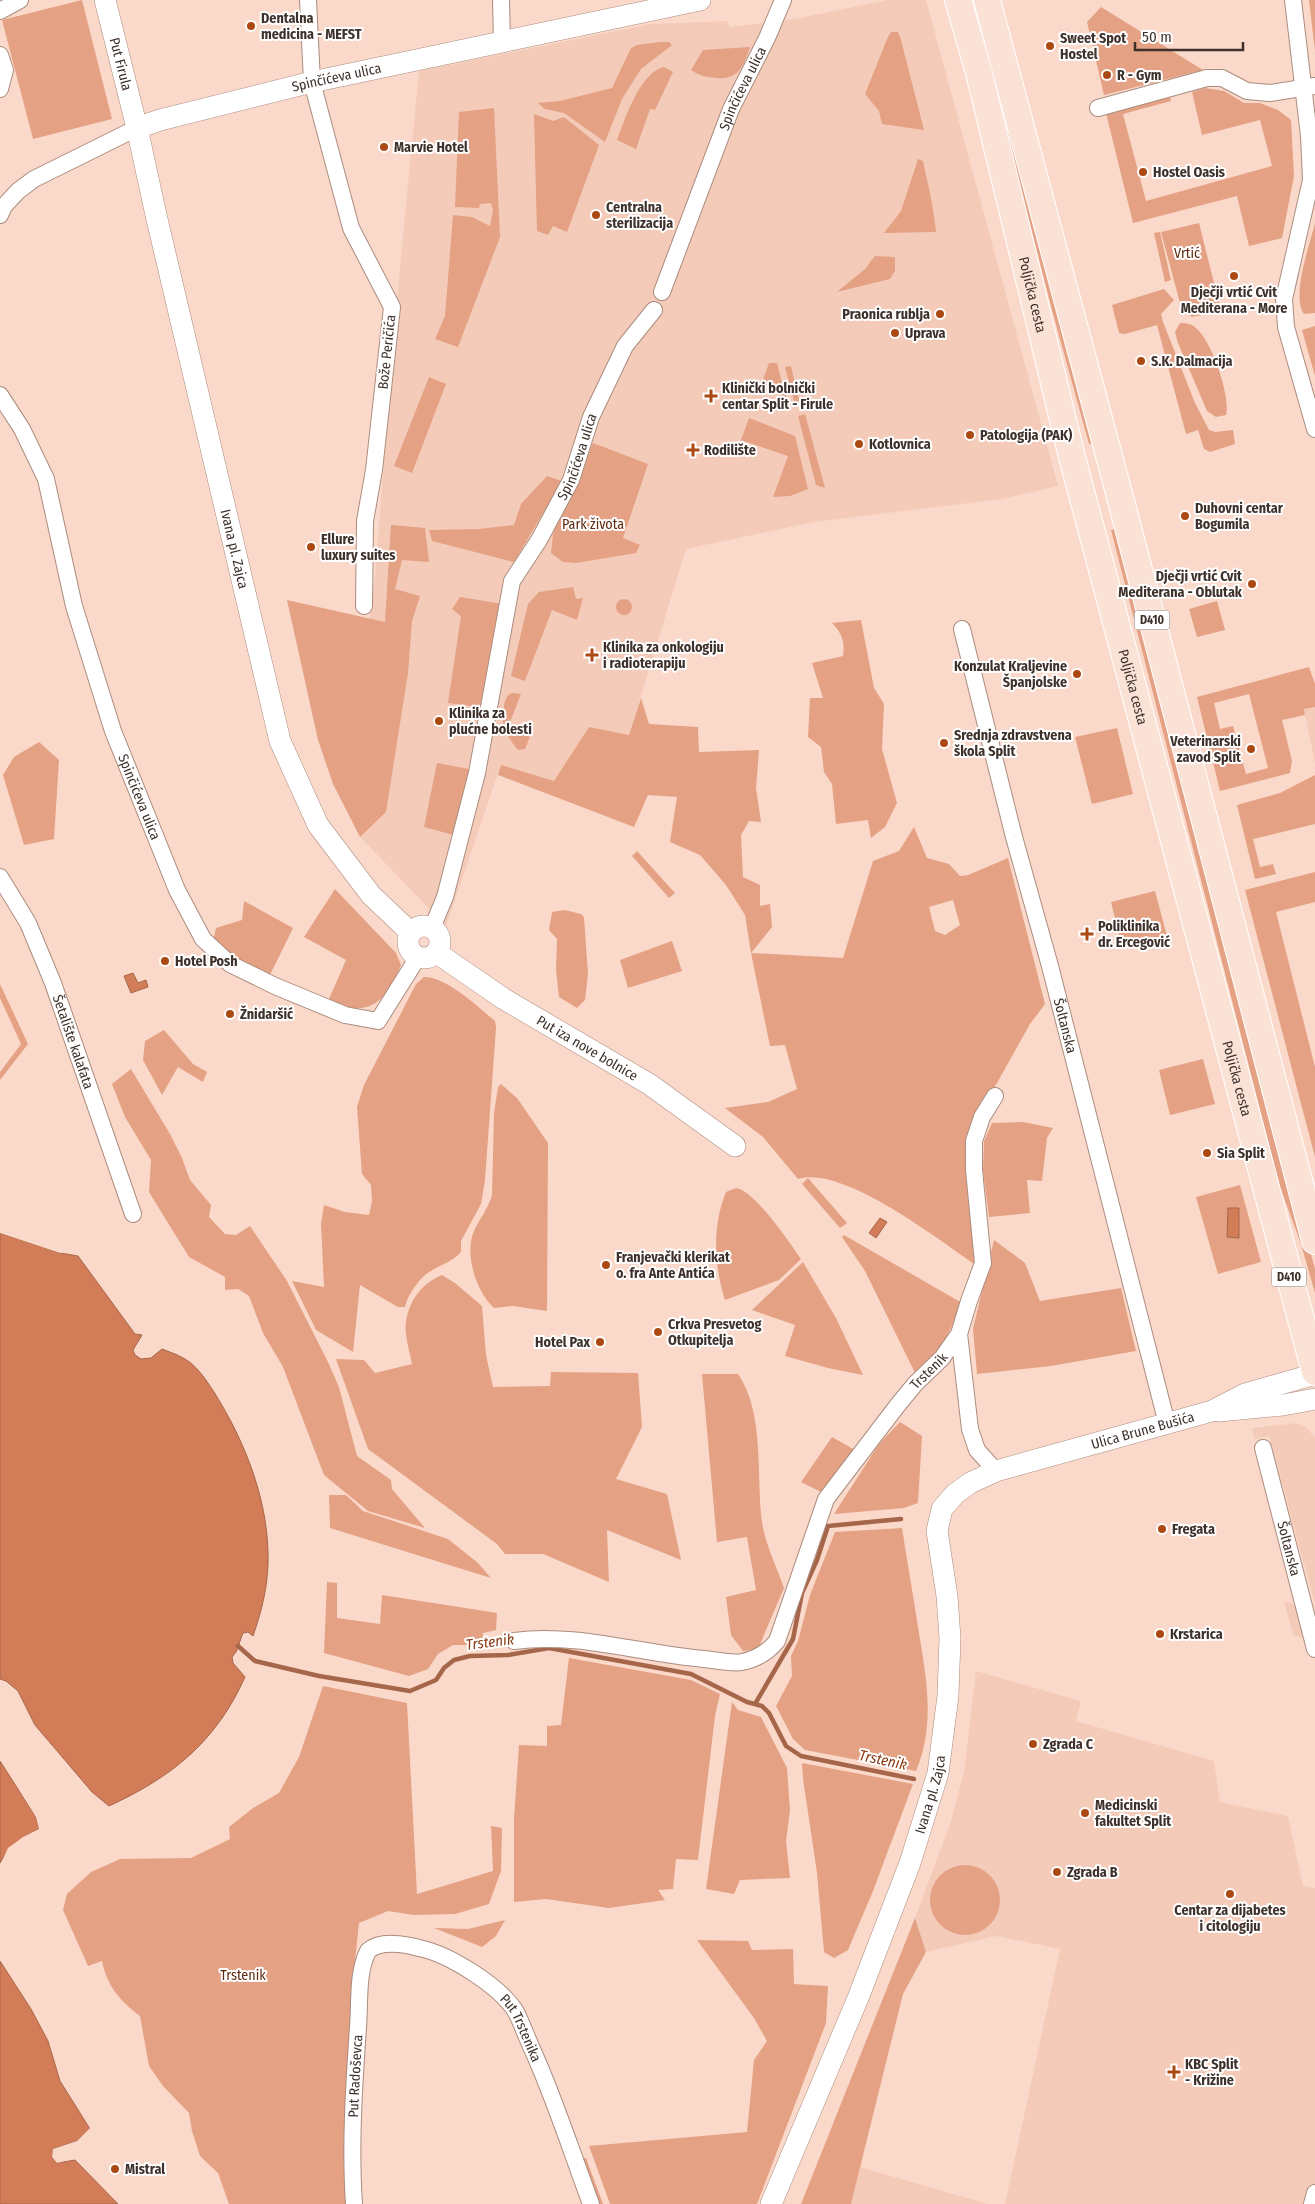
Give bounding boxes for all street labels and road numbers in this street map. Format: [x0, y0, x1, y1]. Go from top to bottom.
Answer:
street label: Put Firula [106, 36, 136, 92]
street label: Spinčićeva ulica [715, 44, 770, 133]
street label: Spinčićeva ulica [290, 59, 383, 95]
street label: Poljička cesta [1015, 255, 1050, 334]
street label: Bože Peričića [375, 314, 399, 390]
street label: Spinčićeva ulica [553, 410, 600, 503]
street label: Ivana pl. Zajca [217, 507, 252, 590]
road number: D410 [1134, 610, 1170, 630]
street label: Poljička cesta [1115, 647, 1151, 727]
street label: Spinčićeva ulica [115, 752, 164, 842]
street label: Šetalište kalafata [49, 992, 98, 1091]
street label: Šoltanska [1050, 996, 1080, 1055]
street label: Put iza nove bolnice [534, 1012, 641, 1084]
street label: Poljička cesta [1219, 1039, 1255, 1118]
road number: D410 [1272, 1268, 1306, 1286]
street label: Trstenik [906, 1349, 952, 1392]
street label: Ulica Brune Bušića [1089, 1408, 1196, 1453]
street label: Šoltanska [1274, 1519, 1304, 1578]
street label: Ivana pl. Zajca [911, 1754, 949, 1836]
street label: Put Trstenika [497, 1990, 545, 2065]
street label: Put Radoševca [344, 2034, 366, 2118]

